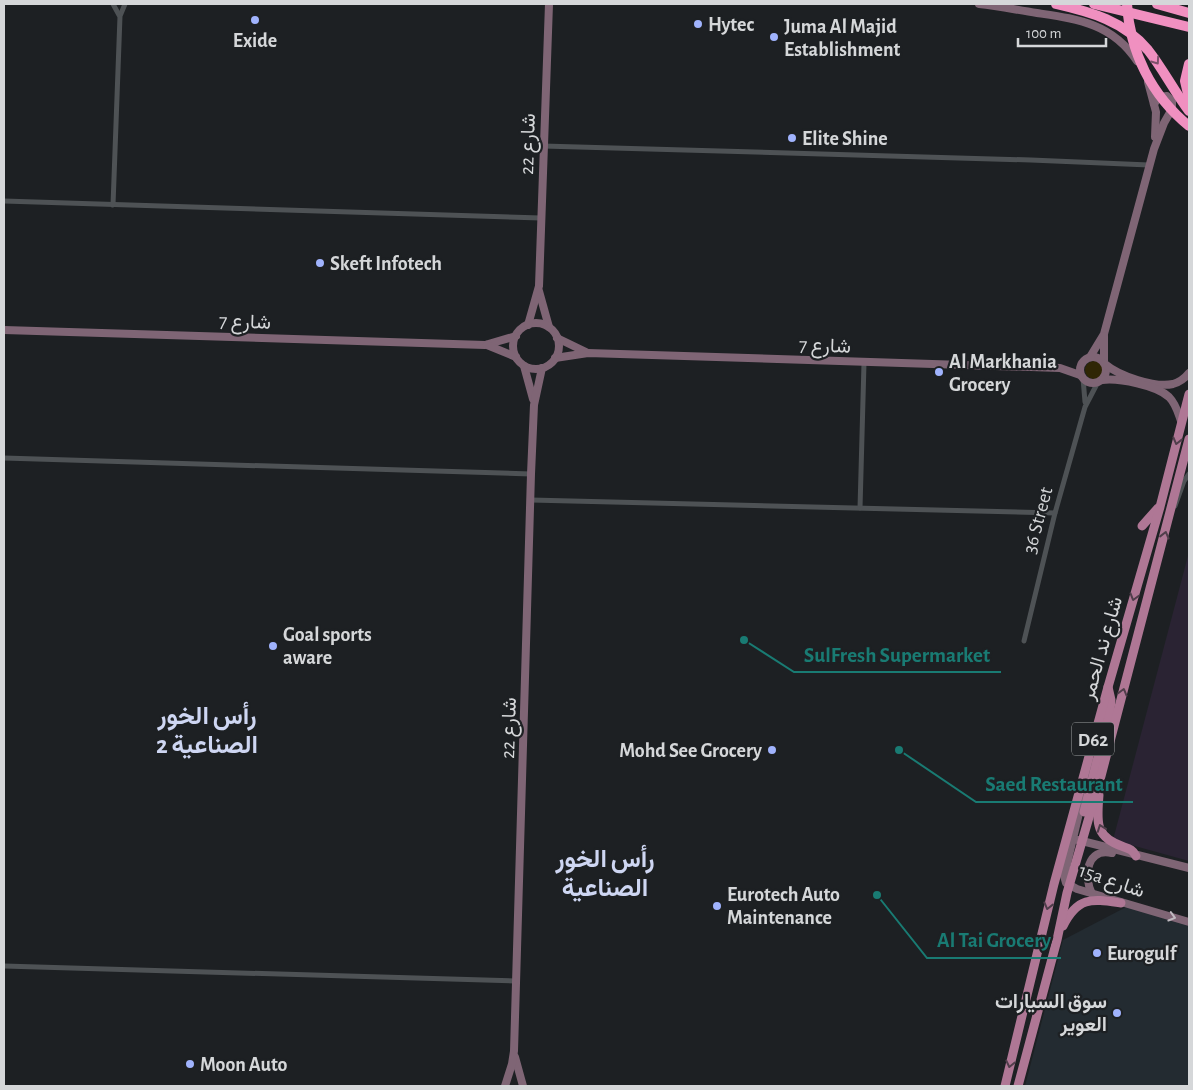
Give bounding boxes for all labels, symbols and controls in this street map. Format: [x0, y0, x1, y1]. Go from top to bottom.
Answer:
marker: Exide [249, 14, 261, 26]
place label: Hytec [708, 15, 754, 35]
scale bar [1018, 15, 1106, 47]
place label: Juma Al Majid Establishment [784, 17, 901, 60]
marker: Hytec [692, 18, 704, 30]
text: 100 m [1026, 26, 1061, 41]
place label: Exide [233, 31, 277, 51]
marker: Juma Al Majid Establishment [768, 31, 780, 43]
one-way arrow [1150, 55, 1159, 65]
street label: شارع 22 [517, 113, 542, 175]
place label: Elite Shine [802, 129, 888, 149]
marker: Elite Shine [786, 132, 798, 144]
place label: Skeft Infotech [330, 254, 442, 274]
marker: Skeft Infotech [314, 257, 326, 269]
street label: شارع 7 [219, 311, 271, 336]
street label: شارع 7 [799, 335, 851, 360]
place label: Al Markhania Grocery [949, 352, 1057, 395]
marker: Al Markhania Grocery [933, 366, 945, 378]
one-way arrow [1172, 436, 1182, 444]
street label: 36 Street [1020, 484, 1057, 556]
one-way arrow [1159, 531, 1169, 539]
one-way arrow [1129, 593, 1139, 601]
street label: شارع ند الحمر [1077, 594, 1129, 704]
place label: Goal sports aware [283, 625, 372, 668]
callout: SulFresh Supermarket [794, 636, 1001, 672]
marker: Goal sports aware [267, 640, 279, 652]
text: SulFresh Supermarket [804, 645, 990, 666]
one-way arrow [1117, 687, 1128, 696]
street label: شارع 22 [498, 697, 523, 759]
district label: رأس الخور الصناعية 2 [156, 701, 258, 759]
road number: D62 [1072, 722, 1114, 756]
place label: Mohd See Grocery [619, 741, 762, 761]
marker: Mohd See Grocery [766, 744, 778, 756]
callout: Saed Restaurant [976, 766, 1133, 802]
text: Saed Restaurant [985, 774, 1123, 795]
one-way arrow [1097, 824, 1107, 832]
district label: رأس الخور الصناعية [554, 844, 655, 902]
street label: 15a شارع [1075, 860, 1147, 904]
place label: Eurotech Auto Maintenance [727, 885, 840, 928]
marker: Eurotech Auto Maintenance [711, 900, 723, 912]
one-way arrow [1043, 901, 1054, 910]
one-way arrow [1168, 911, 1176, 921]
callout: Al Tai Grocery [927, 922, 1061, 958]
text: Al Tai Grocery [937, 930, 1052, 951]
place label: Eurogulf [1107, 944, 1178, 964]
marker: Eurogulf [1091, 947, 1103, 959]
place label: سوق السيارات العوير [995, 992, 1107, 1037]
marker: سوق السيارات العوير [1111, 1007, 1123, 1019]
place label: Moon Auto [200, 1055, 288, 1075]
marker: Moon Auto [184, 1058, 196, 1070]
one-way arrow [1005, 1059, 1016, 1068]

